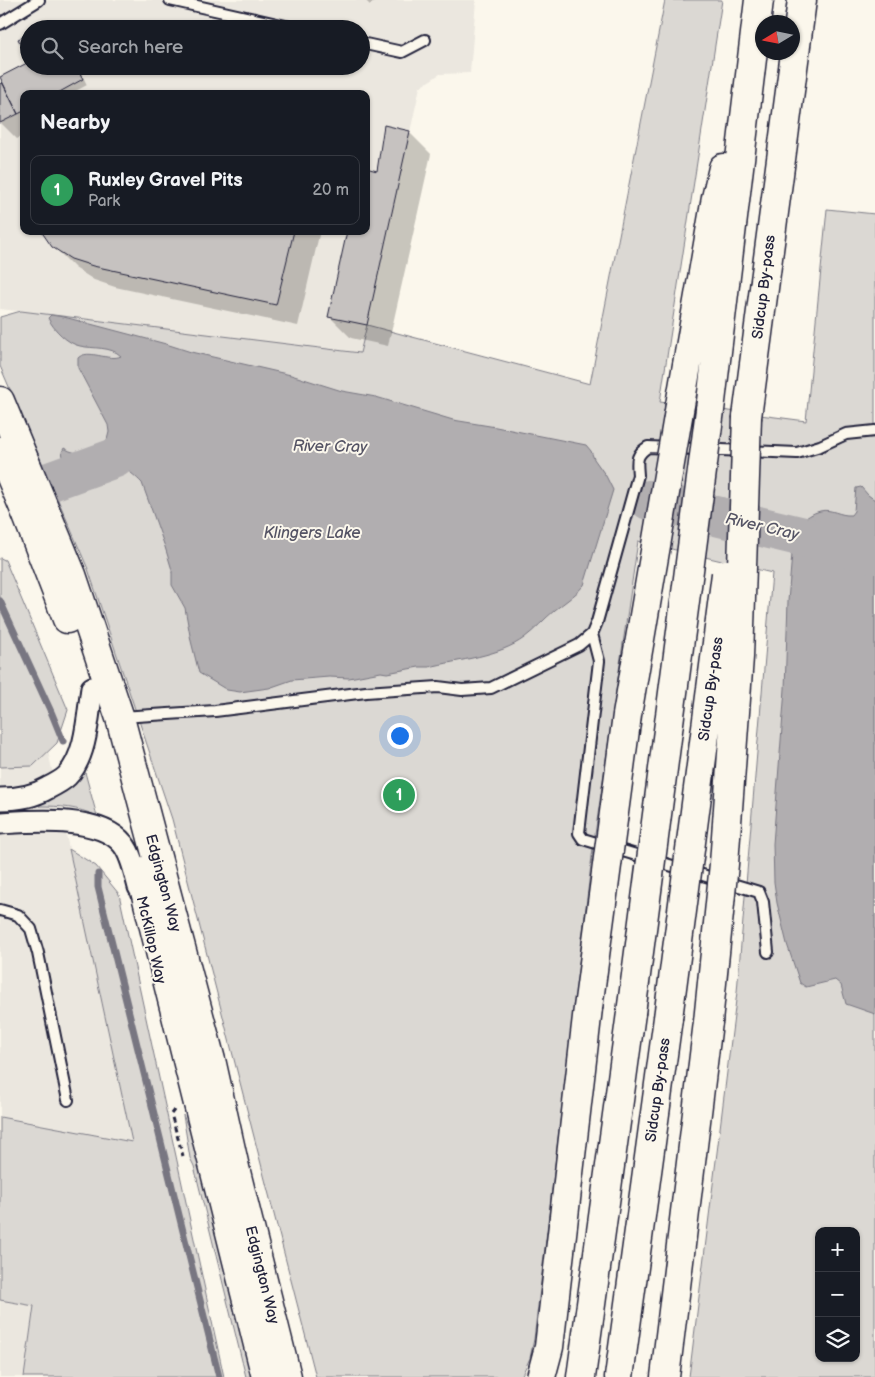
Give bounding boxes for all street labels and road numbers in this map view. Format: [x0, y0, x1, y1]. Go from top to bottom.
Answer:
street label: Sidcup By-pass [748, 233, 780, 340]
street label: Sidcup By-pass [694, 635, 728, 742]
street label: Edgington Way [141, 832, 185, 934]
street label: McKillop Way [132, 894, 170, 986]
street label: Sidcup By-pass [641, 1036, 675, 1143]
street label: Edgington Way [241, 1224, 283, 1326]

